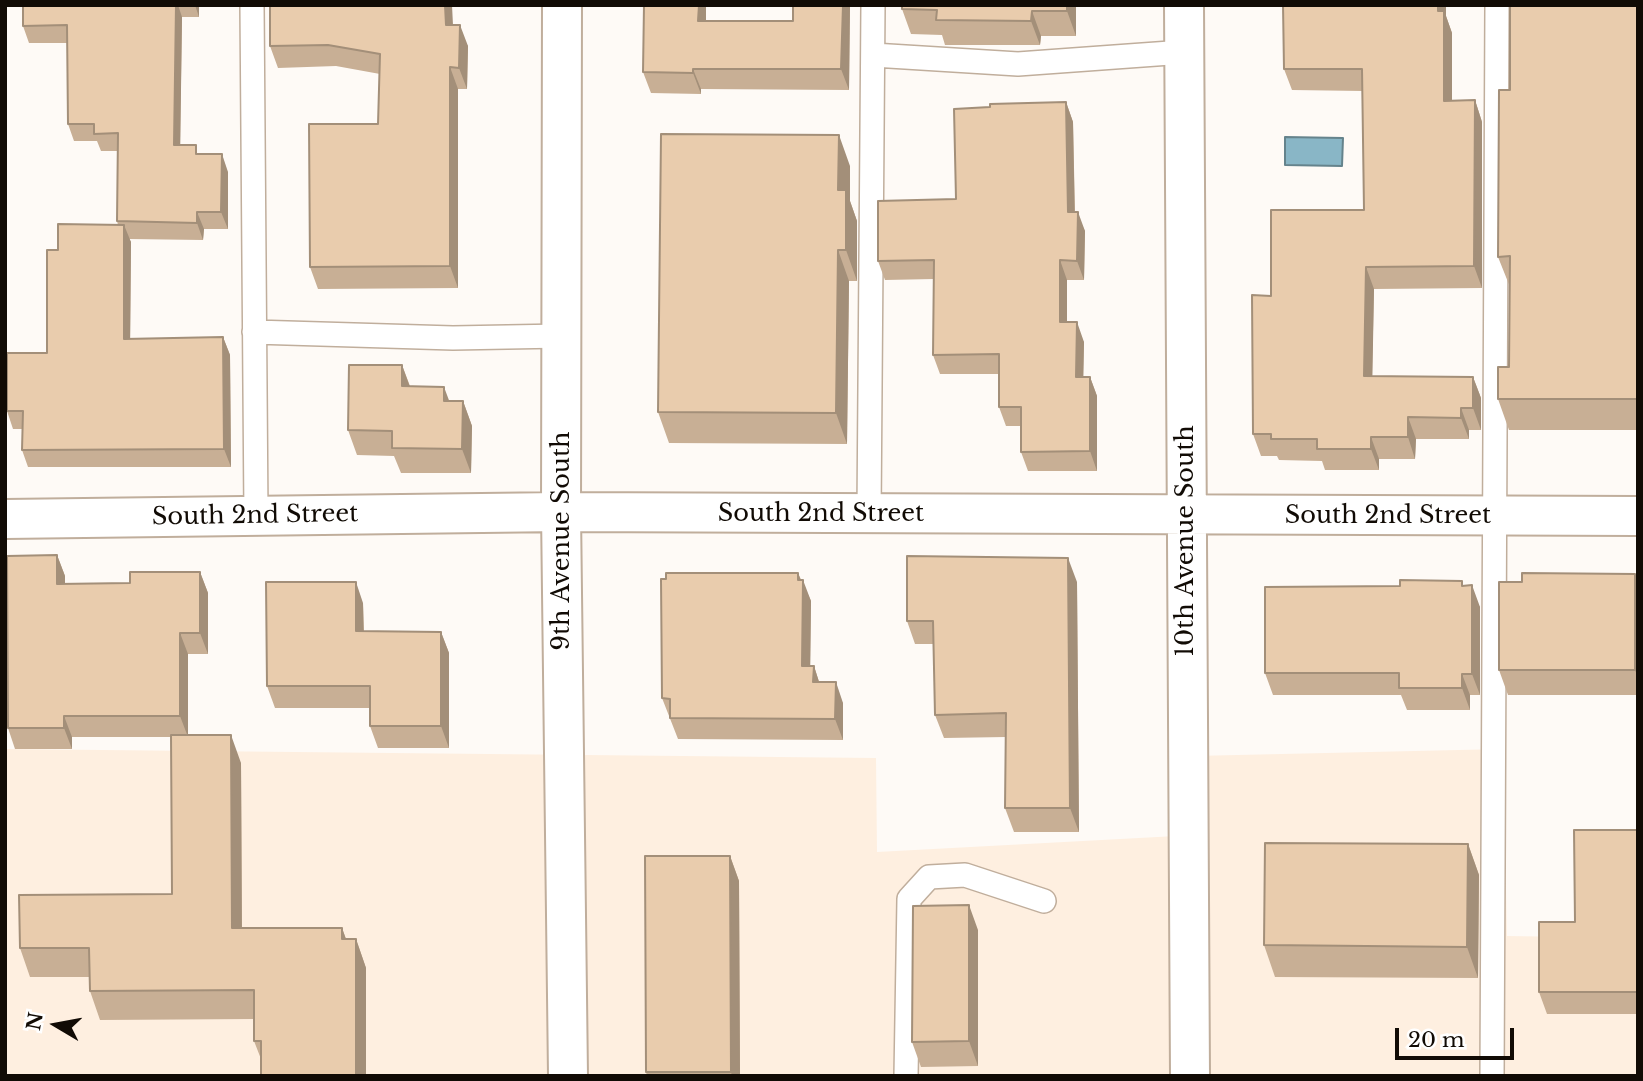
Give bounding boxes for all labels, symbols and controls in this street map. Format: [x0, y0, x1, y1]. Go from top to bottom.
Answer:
street label: 10th Avenue South [1172, 425, 1200, 657]
street label: 9th Avenue South [548, 431, 576, 651]
street label: South 2nd Street [152, 500, 358, 532]
street label: South 2nd Street [718, 500, 924, 528]
street label: South 2nd Street [1285, 502, 1491, 530]
north arrow [21, 990, 91, 1060]
text: N [22, 1010, 48, 1032]
scale bar [1398, 1014, 1517, 1058]
text: 20 m [1408, 1027, 1465, 1053]

